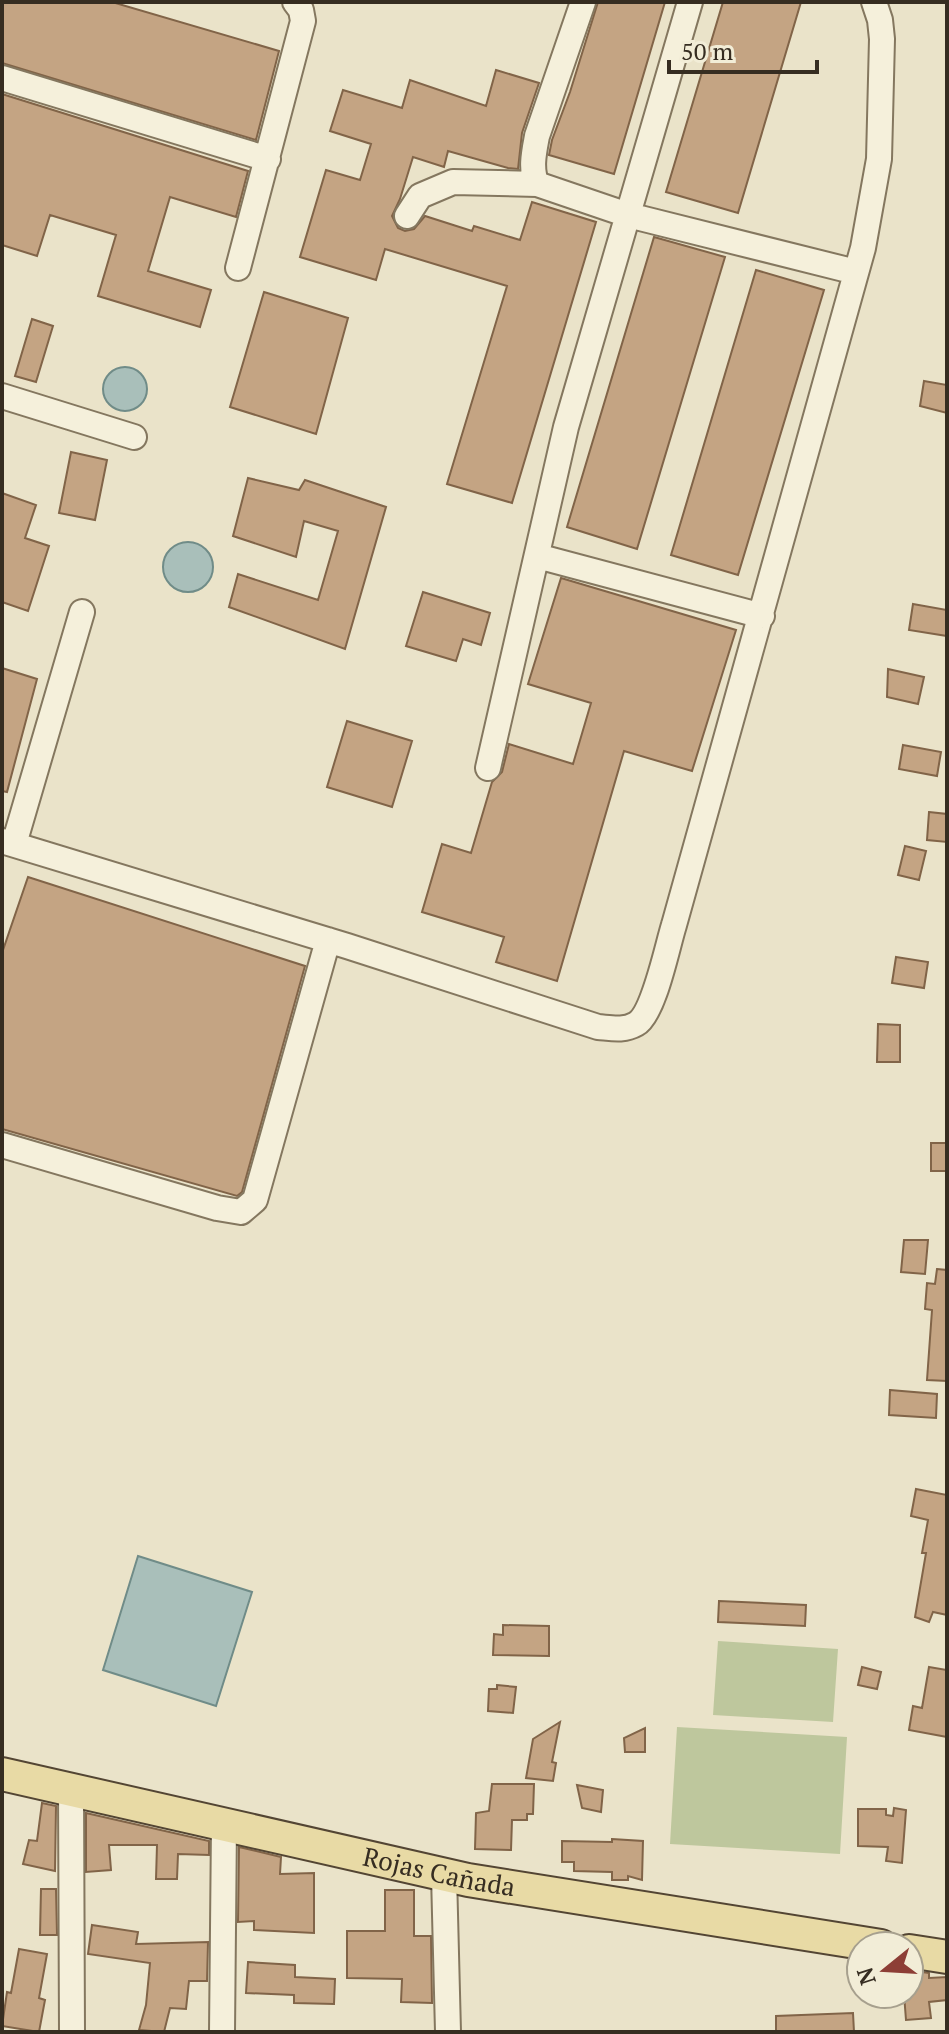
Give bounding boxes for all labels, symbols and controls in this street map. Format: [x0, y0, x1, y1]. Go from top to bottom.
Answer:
scale bar [669, 24, 817, 74]
text: 50 m [681, 35, 733, 67]
street label: Rojas Cañada [360, 1839, 518, 1903]
north arrow [845, 1930, 925, 2010]
text: N [849, 1964, 882, 1989]

